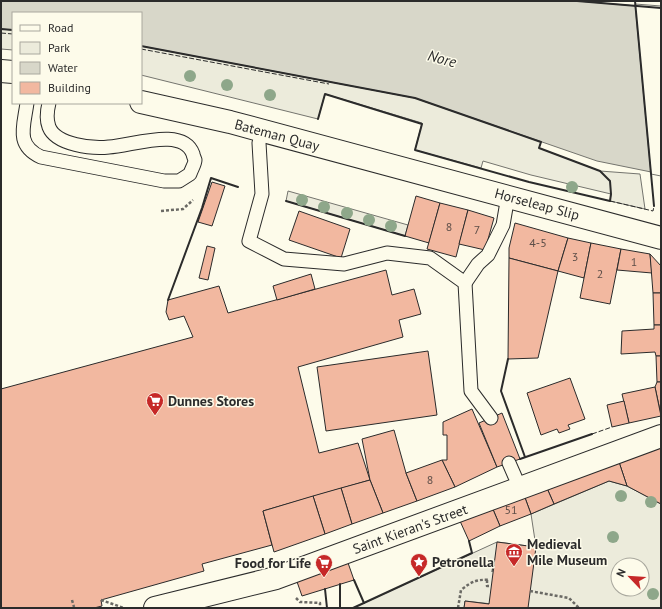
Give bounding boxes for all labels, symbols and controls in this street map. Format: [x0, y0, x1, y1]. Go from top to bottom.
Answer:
legend [12, 12, 142, 104]
text: Road [48, 20, 73, 35]
text: Park [48, 40, 70, 55]
water label: Nore [426, 46, 459, 71]
text: Water [48, 60, 78, 75]
text: Building [48, 80, 91, 95]
street label: Bateman Quay [233, 115, 322, 155]
street label: Horseleap Slip [493, 184, 581, 224]
house number: 8 [446, 219, 452, 234]
house number: 7 [474, 222, 480, 237]
house number: 4-5 [529, 235, 547, 250]
house number: 3 [572, 249, 578, 264]
house number: 1 [631, 254, 637, 269]
house number: 2 [597, 266, 603, 281]
supermarket icon: Dunnes Stores [145, 391, 165, 416]
place label: Dunnes Stores [168, 392, 254, 410]
house number: 8 [427, 472, 433, 487]
street label: Saint Kieran's Street [350, 500, 470, 558]
house number: 51 [504, 502, 518, 517]
place label: Medieval Mile Museum [527, 535, 607, 569]
museum icon: Medieval Mile Museum [504, 542, 524, 567]
place icon: Petronella [409, 552, 429, 577]
supermarket icon: Food for Life [314, 553, 334, 578]
place label: Petronella [432, 553, 494, 571]
place label: Food for Life [235, 554, 311, 572]
north arrow [610, 557, 650, 597]
text: N [613, 567, 629, 579]

